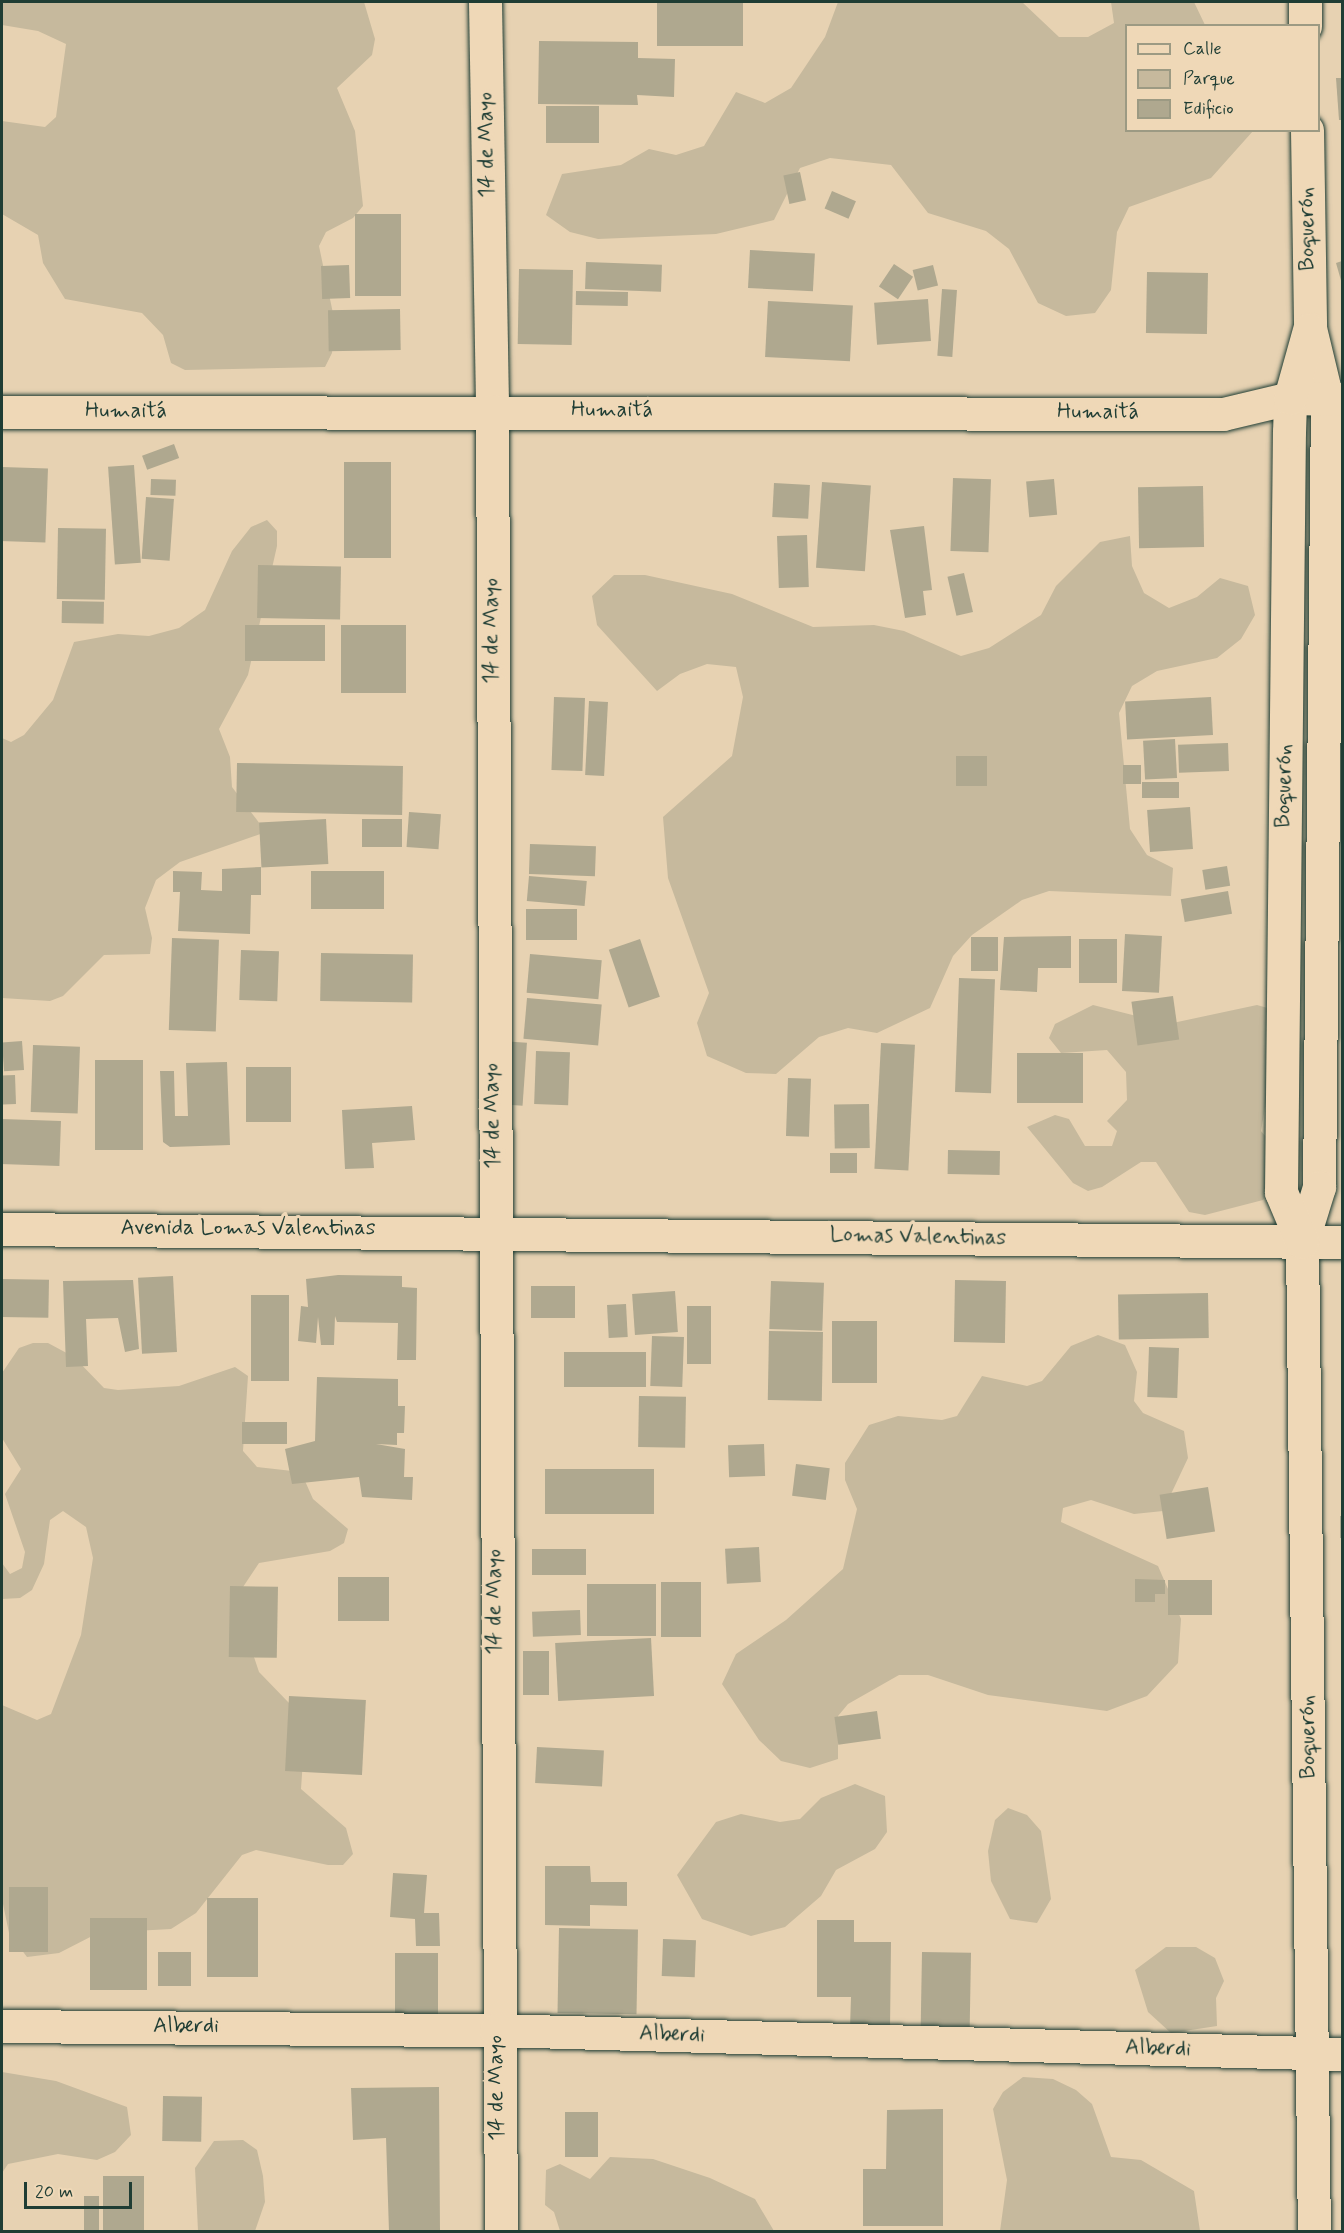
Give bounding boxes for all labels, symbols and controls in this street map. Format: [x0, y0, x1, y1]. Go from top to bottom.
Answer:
legend [1125, 24, 1320, 132]
text: Calle [1183, 37, 1222, 61]
text: Parque [1183, 67, 1235, 91]
street label: 14 de Mayo [473, 91, 501, 199]
text: Edificio [1183, 97, 1234, 121]
street label: Boquerón [1294, 187, 1322, 271]
street label: Humaitá [571, 398, 653, 424]
street label: Humaitá [85, 399, 167, 425]
street label: Humaitá [1057, 400, 1139, 426]
street label: 14 de Mayo [479, 578, 505, 684]
street label: Boquerón [1271, 744, 1299, 828]
street label: 14 de Mayo [479, 1062, 507, 1170]
street label: Avenida Lomas Valentinas [121, 1216, 375, 1242]
street label: Lomas Valentinas [831, 1222, 1005, 1252]
street label: 14 de Mayo [482, 1549, 508, 1655]
street label: Boquerón [1295, 1695, 1323, 1779]
street label: Alberdi [153, 2014, 219, 2040]
street label: Alberdi [639, 2021, 705, 2049]
street label: 14 de Mayo [483, 2034, 511, 2142]
street label: Alberdi [1125, 2035, 1191, 2063]
scale bar [27, 2170, 135, 2208]
text: 20 m [35, 2180, 73, 2204]

